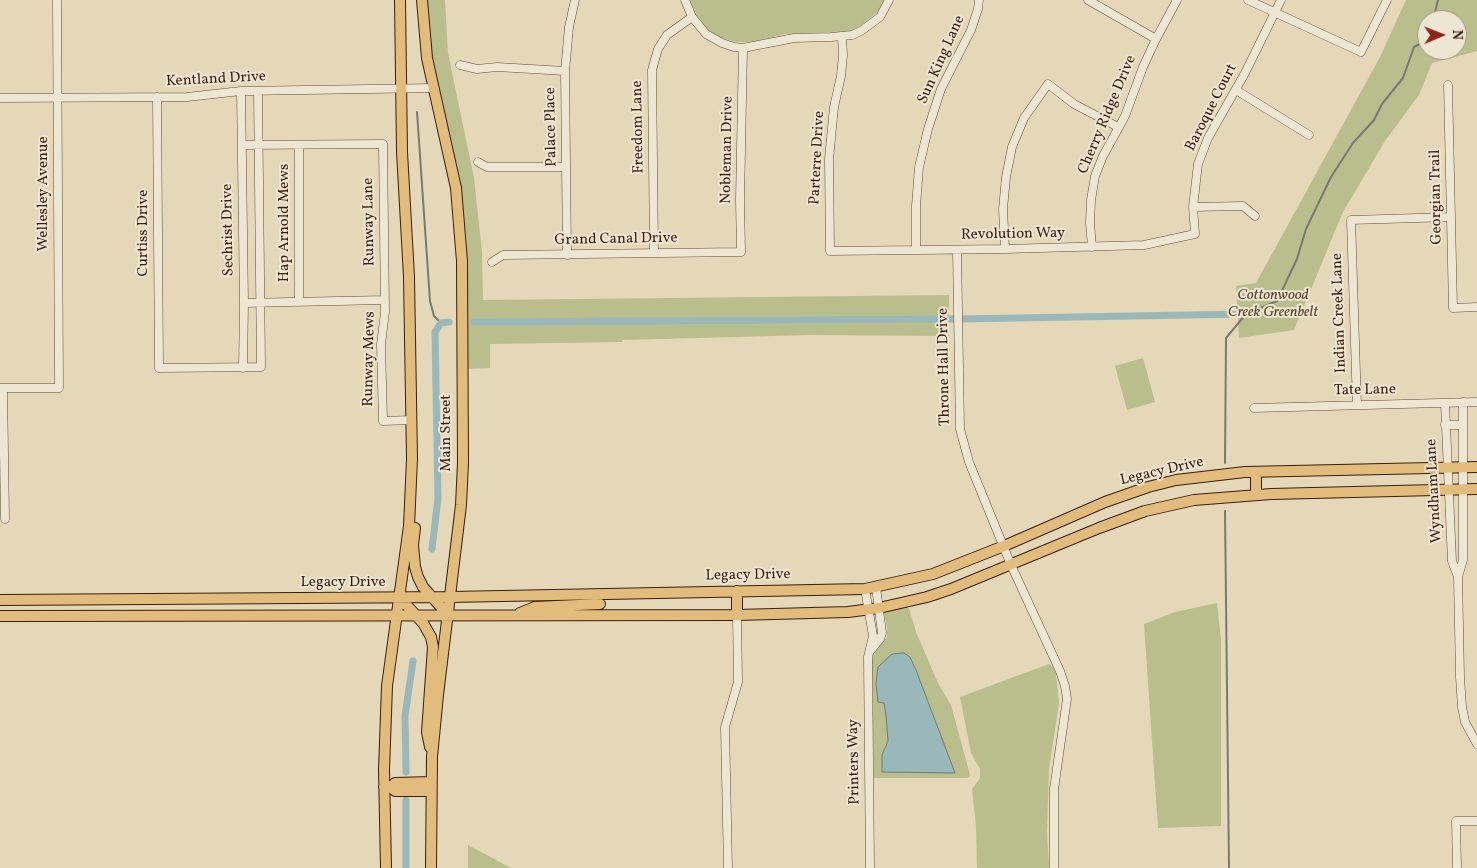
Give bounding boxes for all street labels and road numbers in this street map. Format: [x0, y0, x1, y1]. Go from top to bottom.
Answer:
street label: Sun King Lane [914, 13, 970, 107]
street label: Cherry Ridge Drive [1075, 53, 1141, 177]
street label: Baroque Court [1182, 61, 1242, 155]
street label: Kentland Drive [166, 68, 266, 92]
street label: Freedom Lane [629, 80, 649, 174]
street label: Palace Place [542, 87, 562, 167]
street label: Nobleman Drive [718, 96, 738, 204]
street label: Parterre Drive [807, 111, 829, 205]
street label: Wellesley Avenue [35, 136, 53, 252]
street label: Georgian Trail [1427, 149, 1447, 245]
street label: Hap Arnold Mews [276, 164, 294, 282]
street label: Runway Lane [360, 177, 380, 267]
street label: Sechrist Drive [219, 183, 239, 277]
street label: Curtiss Drive [135, 190, 153, 276]
street label: Revolution Way [961, 225, 1065, 245]
street label: Grand Canal Drive [554, 230, 678, 250]
street label: Indian Creek Lane [1329, 253, 1351, 373]
street label: Throne Hall Drive [935, 308, 955, 426]
street label: Runway Mews [360, 311, 380, 407]
street label: Tate Lane [1334, 381, 1396, 401]
street label: Main Street [438, 394, 456, 472]
street label: Wyndham Lane [1423, 438, 1447, 544]
street label: Legacy Drive [1119, 454, 1205, 490]
street label: Legacy Drive [705, 566, 791, 586]
street label: Legacy Drive [300, 574, 386, 592]
street label: Printers Way [845, 719, 865, 805]

